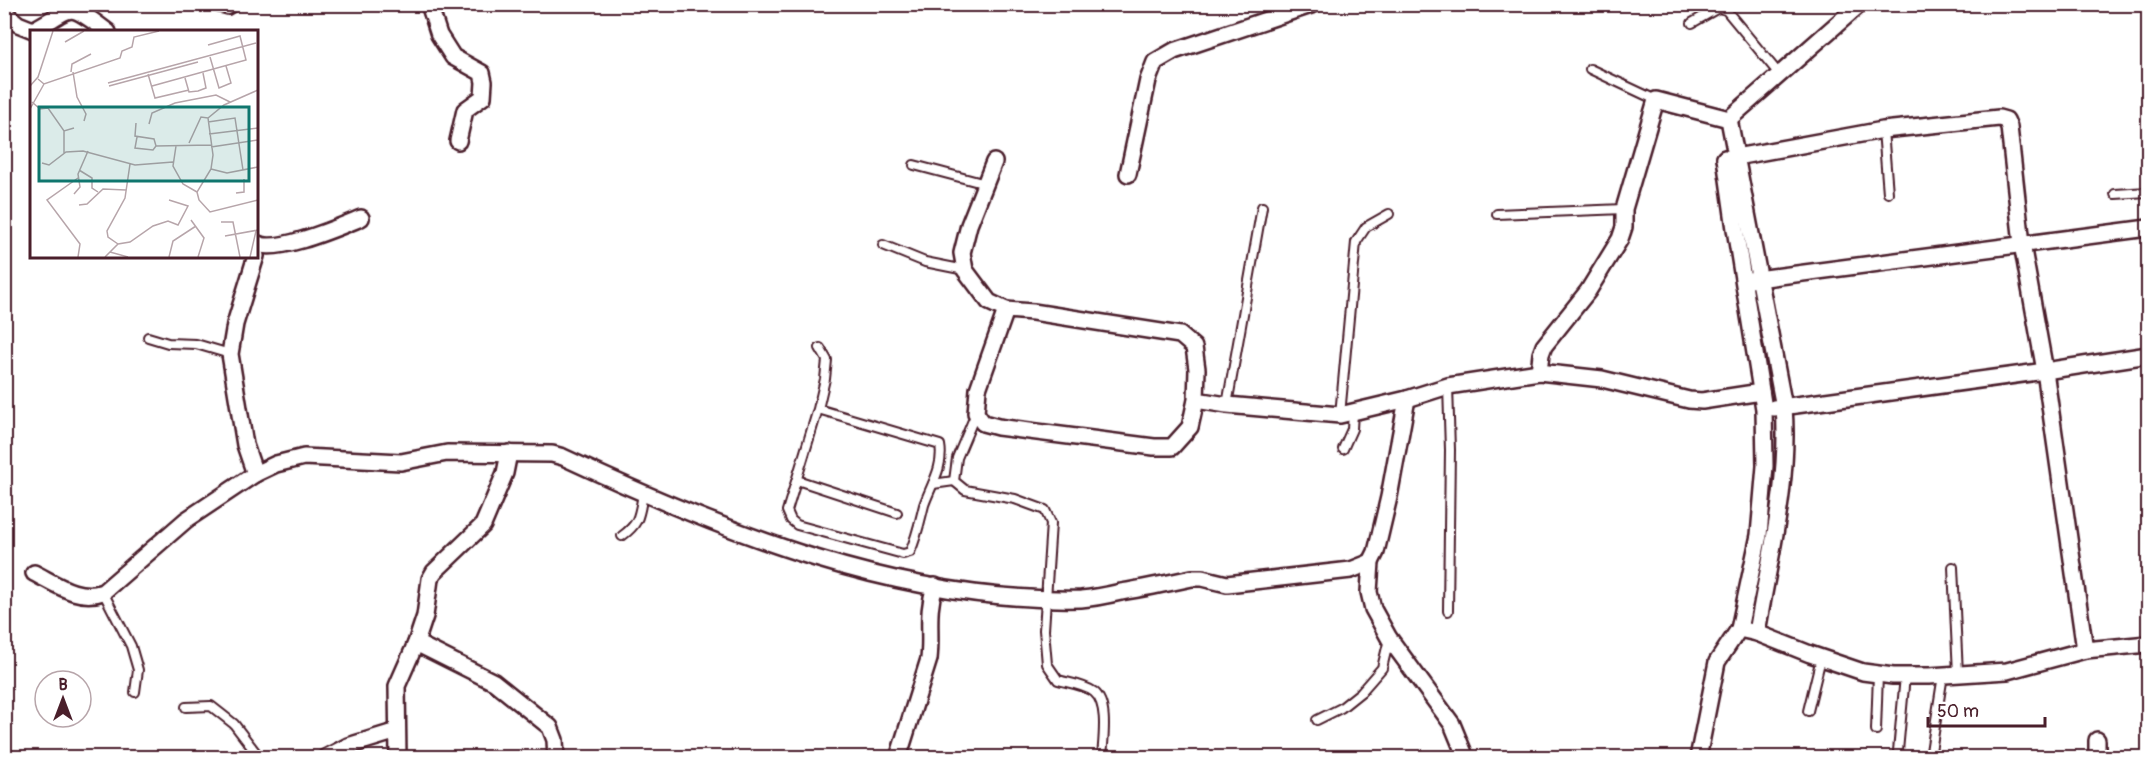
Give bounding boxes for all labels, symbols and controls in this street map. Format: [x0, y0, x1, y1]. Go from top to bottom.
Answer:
inset map [30, 30, 258, 258]
north arrow [33, 669, 93, 729]
text: B [58, 675, 68, 695]
scale bar [1928, 690, 2045, 728]
text: 50 m [1937, 700, 1979, 723]

